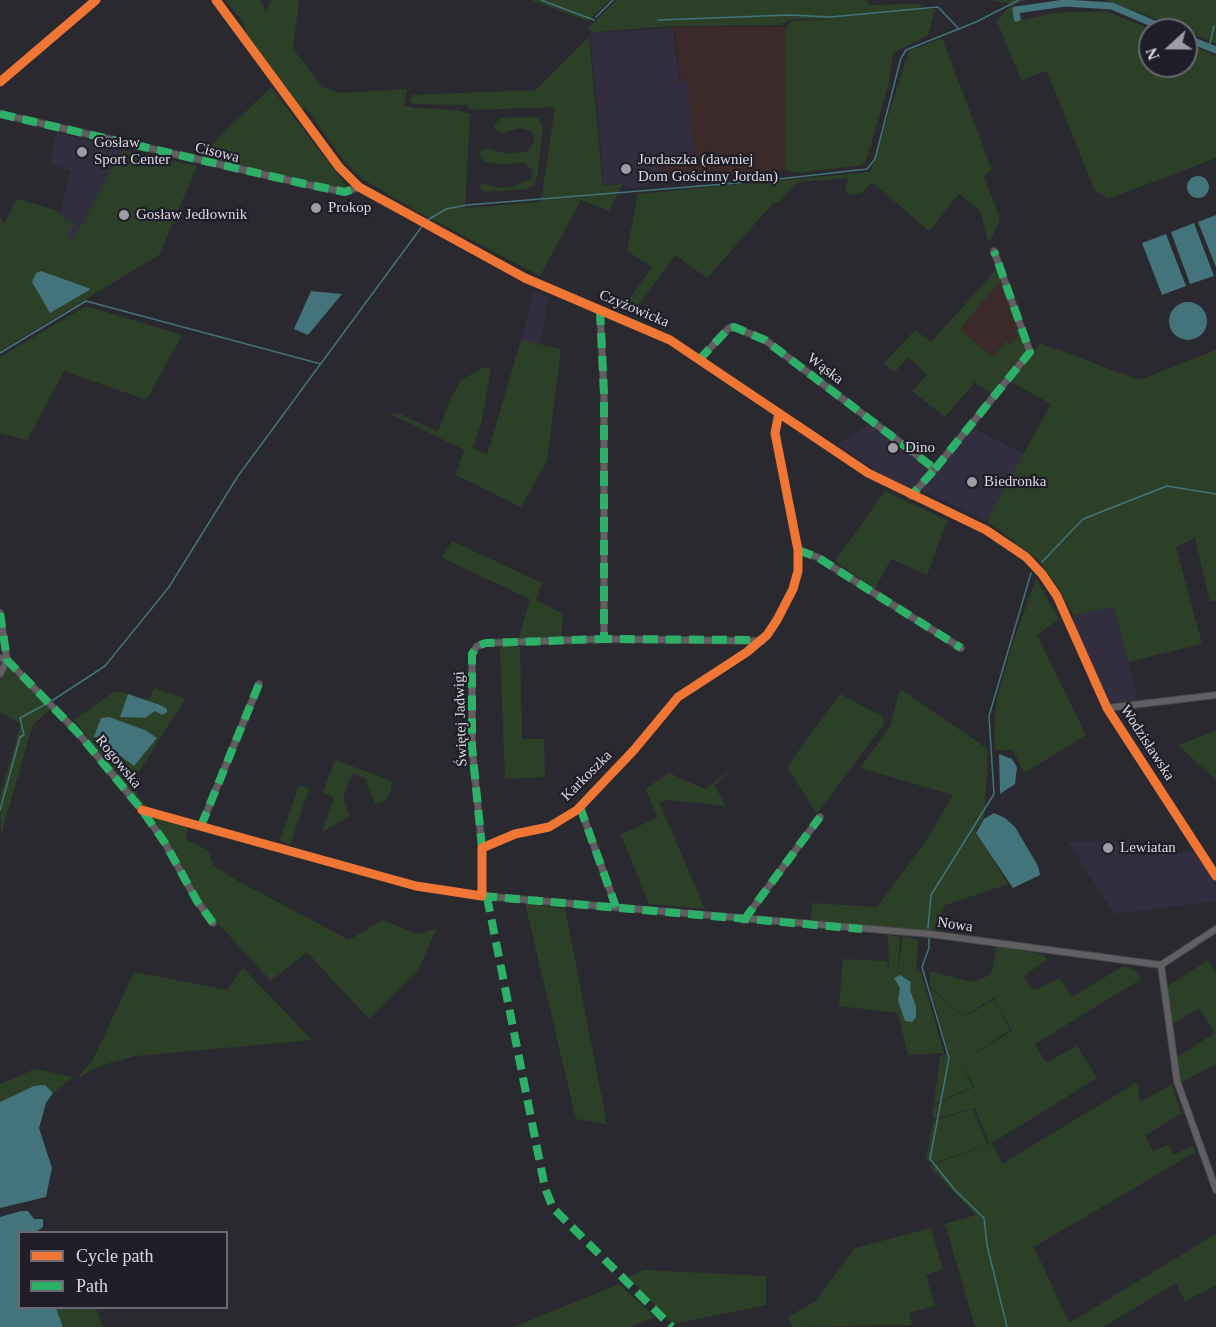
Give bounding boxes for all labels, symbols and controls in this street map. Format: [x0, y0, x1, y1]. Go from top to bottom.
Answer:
north arrow [1138, 18, 1198, 78]
text: N [1143, 45, 1163, 62]
place label: Gosław Sport Center [94, 134, 170, 169]
street label: Cisowa [193, 139, 241, 167]
marker: Gosław Sport Center [75, 145, 89, 159]
place label: Jordaszka (dawniej Dom Gościnny Jordan) [638, 151, 778, 186]
marker: Jordaszka (dawniej Dom Gościnny Jordan) [619, 162, 633, 176]
place label: Prokop [328, 199, 371, 217]
marker: Prokop [309, 201, 323, 215]
place label: Gosław Jedłownik [136, 206, 247, 224]
marker: Gosław Jedłownik [117, 208, 131, 222]
street label: Czyżowicka [596, 286, 672, 332]
street label: Wąska [803, 350, 847, 388]
place label: Dino [905, 439, 935, 457]
marker: Dino [886, 441, 900, 455]
place label: Biedronka [984, 473, 1046, 491]
marker: Biedronka [965, 475, 979, 489]
street label: Świętej Jadwigi [450, 671, 472, 767]
street label: Wodzisławska [1116, 702, 1178, 784]
street label: Rogowska [91, 732, 145, 792]
street label: Karkoszka [558, 747, 616, 805]
place label: Lewiatan [1120, 839, 1176, 857]
marker: Lewiatan [1101, 841, 1115, 855]
street label: Nowa [936, 914, 974, 936]
legend [18, 1231, 228, 1309]
text: Cycle path [76, 1246, 153, 1266]
text: Path [76, 1276, 108, 1296]

